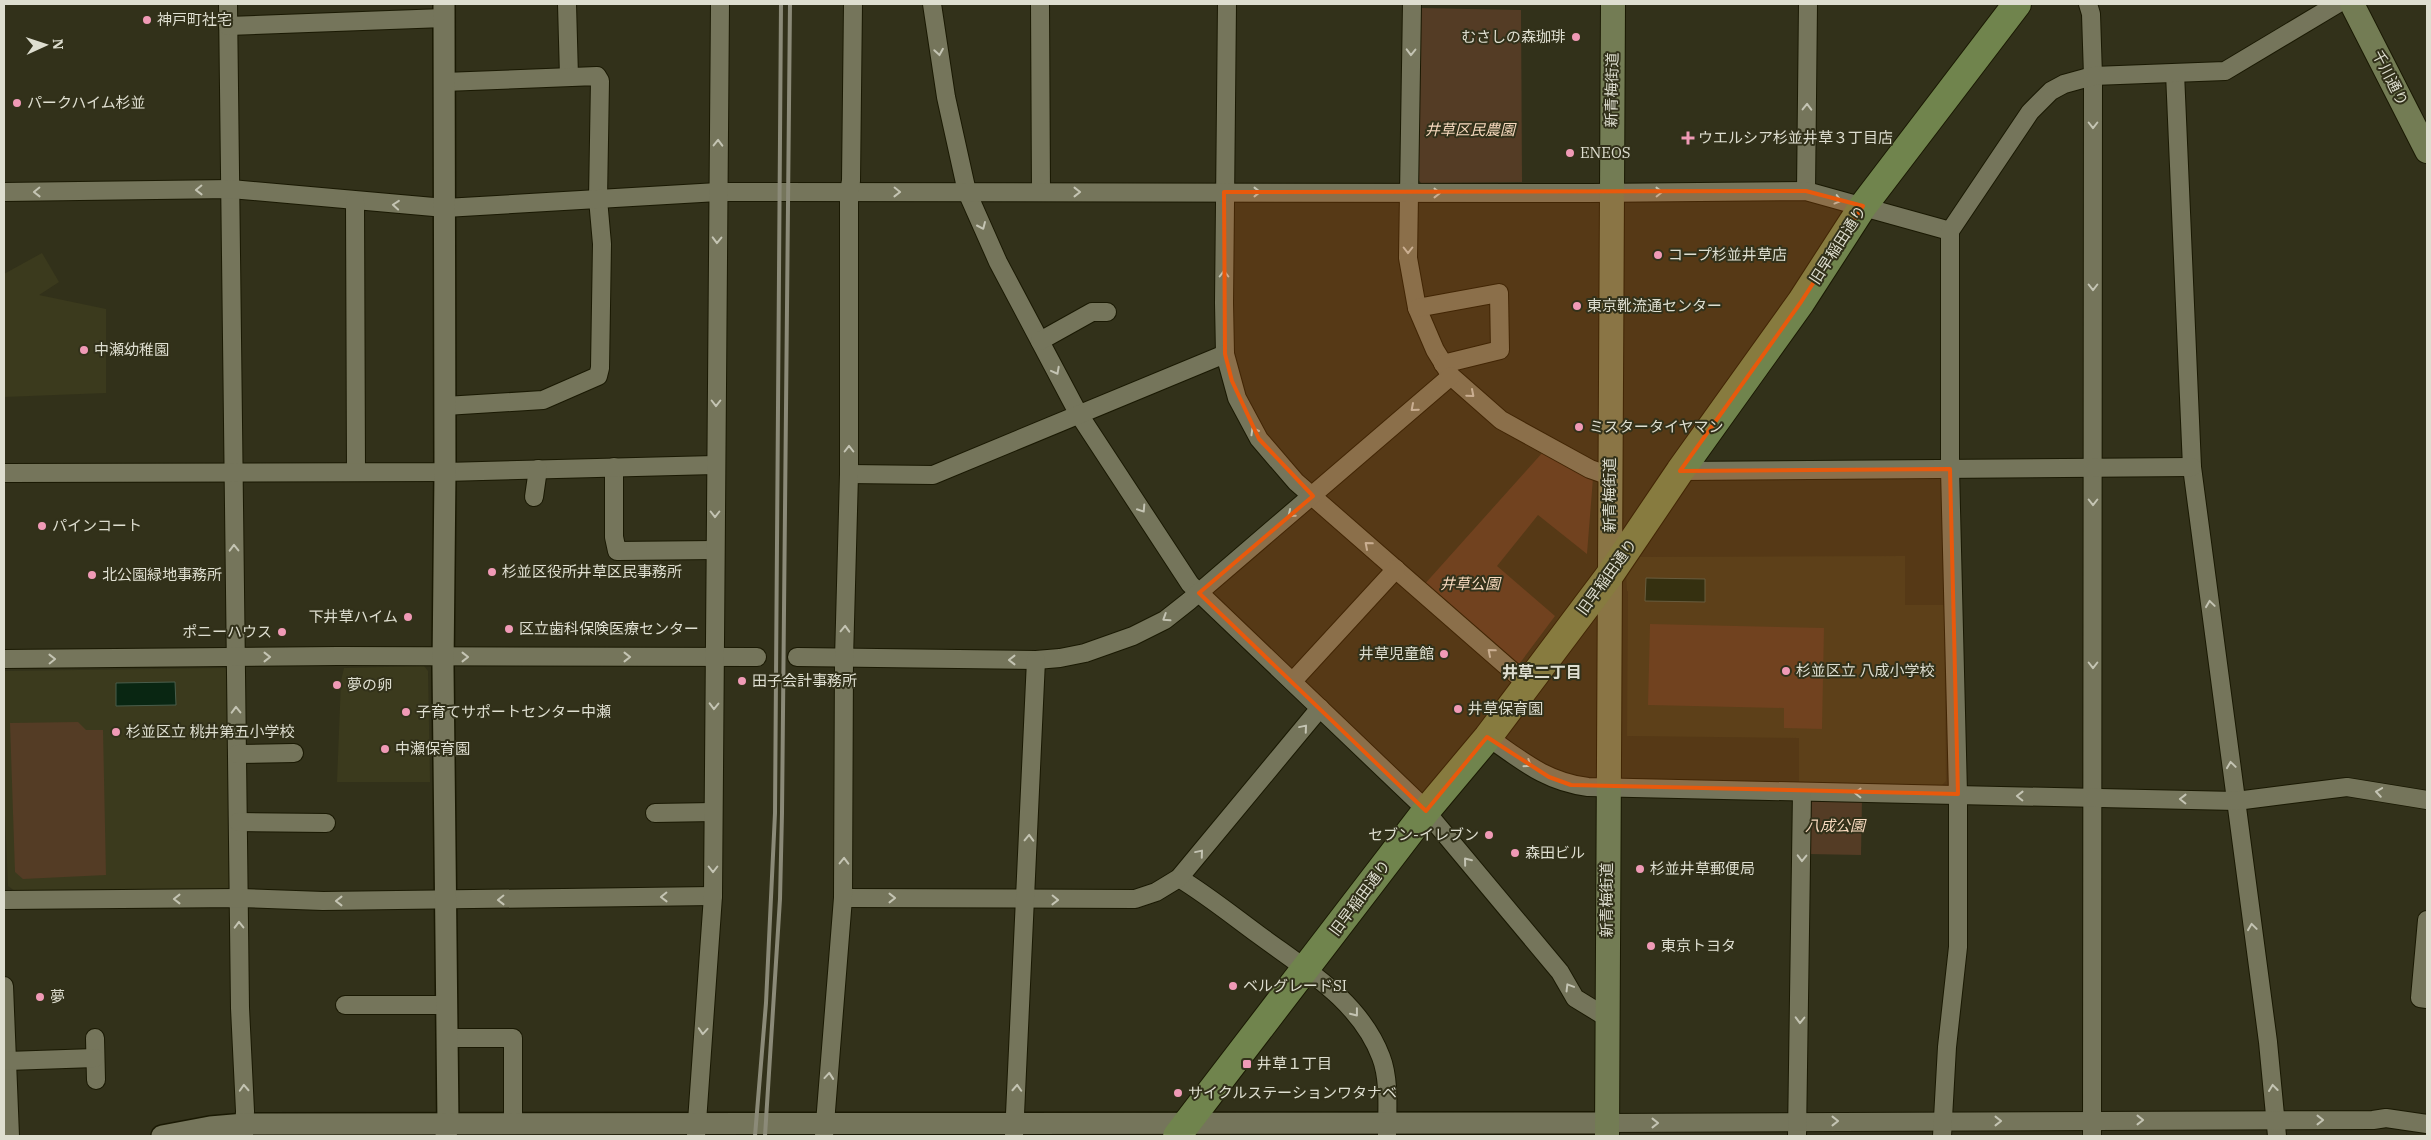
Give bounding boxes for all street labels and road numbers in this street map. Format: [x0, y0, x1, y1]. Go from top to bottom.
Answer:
street label: 千川通り [2368, 47, 2413, 109]
street label: 新青梅街道 [1601, 52, 1622, 128]
street label: 旧早稲田通り [1805, 202, 1870, 288]
street label: 新青梅街道 [1600, 457, 1619, 533]
street label: 旧早稲田通り [1572, 535, 1641, 619]
street label: 旧早稲田通り [1325, 856, 1394, 939]
street label: 新青梅街道 [1597, 862, 1616, 938]

